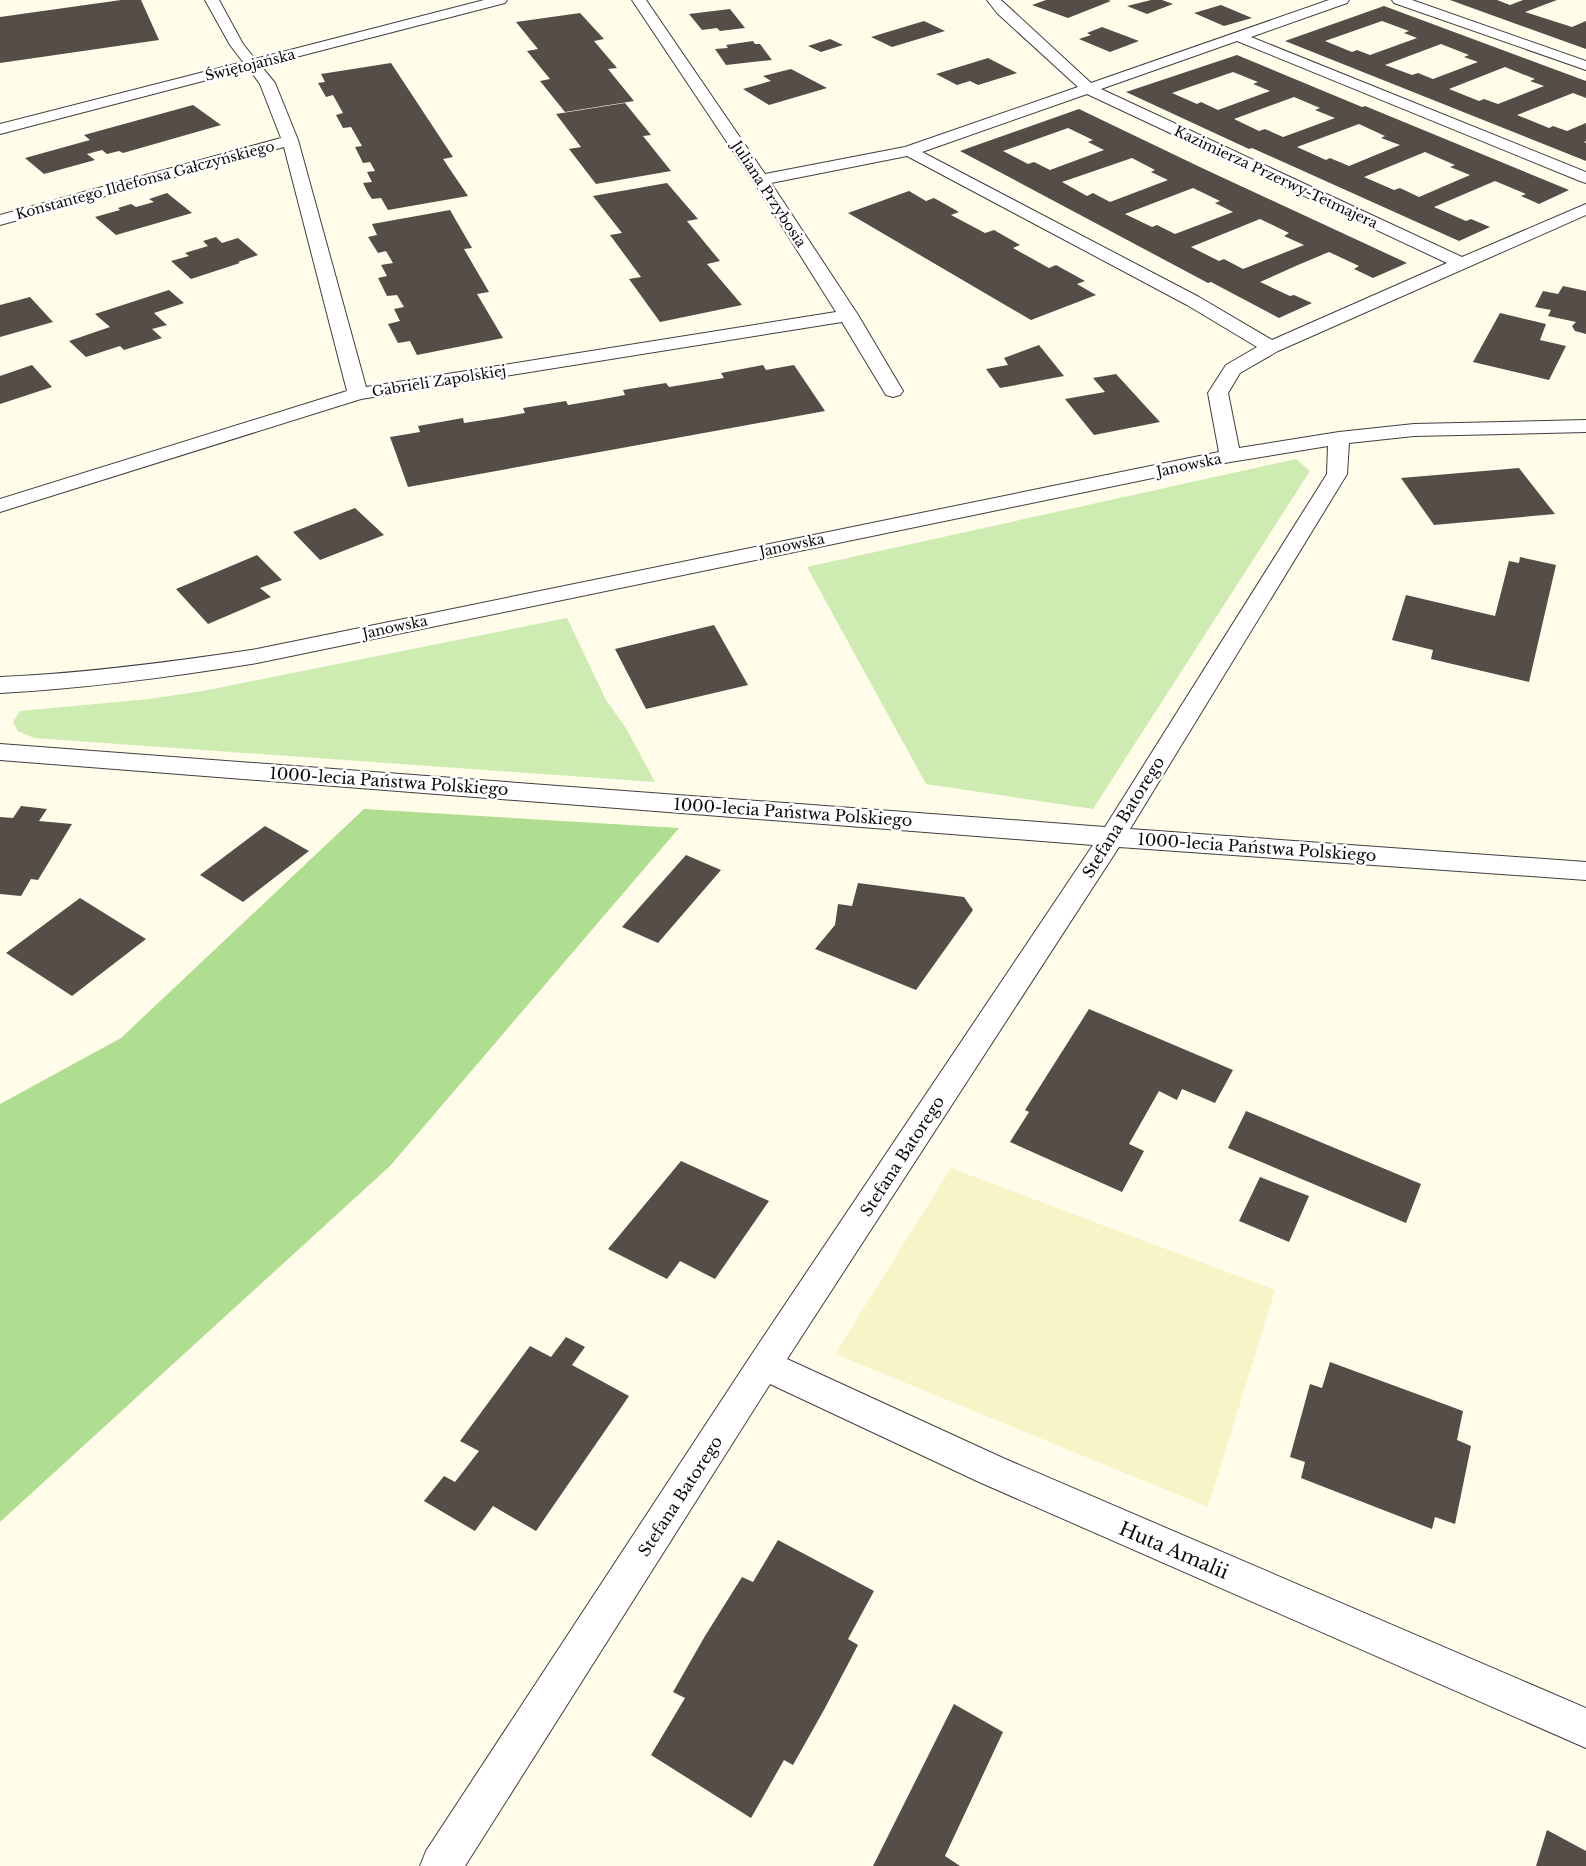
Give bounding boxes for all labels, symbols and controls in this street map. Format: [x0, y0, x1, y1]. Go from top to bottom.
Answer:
street label: Świętojańska [203, 44, 297, 85]
street label: Kazimierza Przerwy-Tetmajera [1171, 122, 1381, 232]
street label: Juliana Przybosia [727, 136, 810, 251]
street label: Konstantego Ildefonsa Gałczyńskiego [14, 137, 276, 223]
street label: Gabrieli Zapolskiej [371, 361, 507, 401]
street label: Janowska [1153, 449, 1223, 481]
street label: Janowska [756, 529, 826, 561]
street label: Janowska [359, 611, 429, 643]
street label: Stefana Batorego [1078, 753, 1168, 881]
street label: 1000-lecia Państwa Polskiego [269, 763, 509, 799]
street label: 1000-lecia Państwa Polskiego [673, 794, 913, 830]
street label: 1000-lecia Państwa Polskiego [1137, 829, 1377, 865]
street label: Stefana Batorego [856, 1092, 948, 1220]
street label: Stefana Batorego [634, 1432, 726, 1560]
street label: Huta Amalii [1116, 1517, 1233, 1584]

